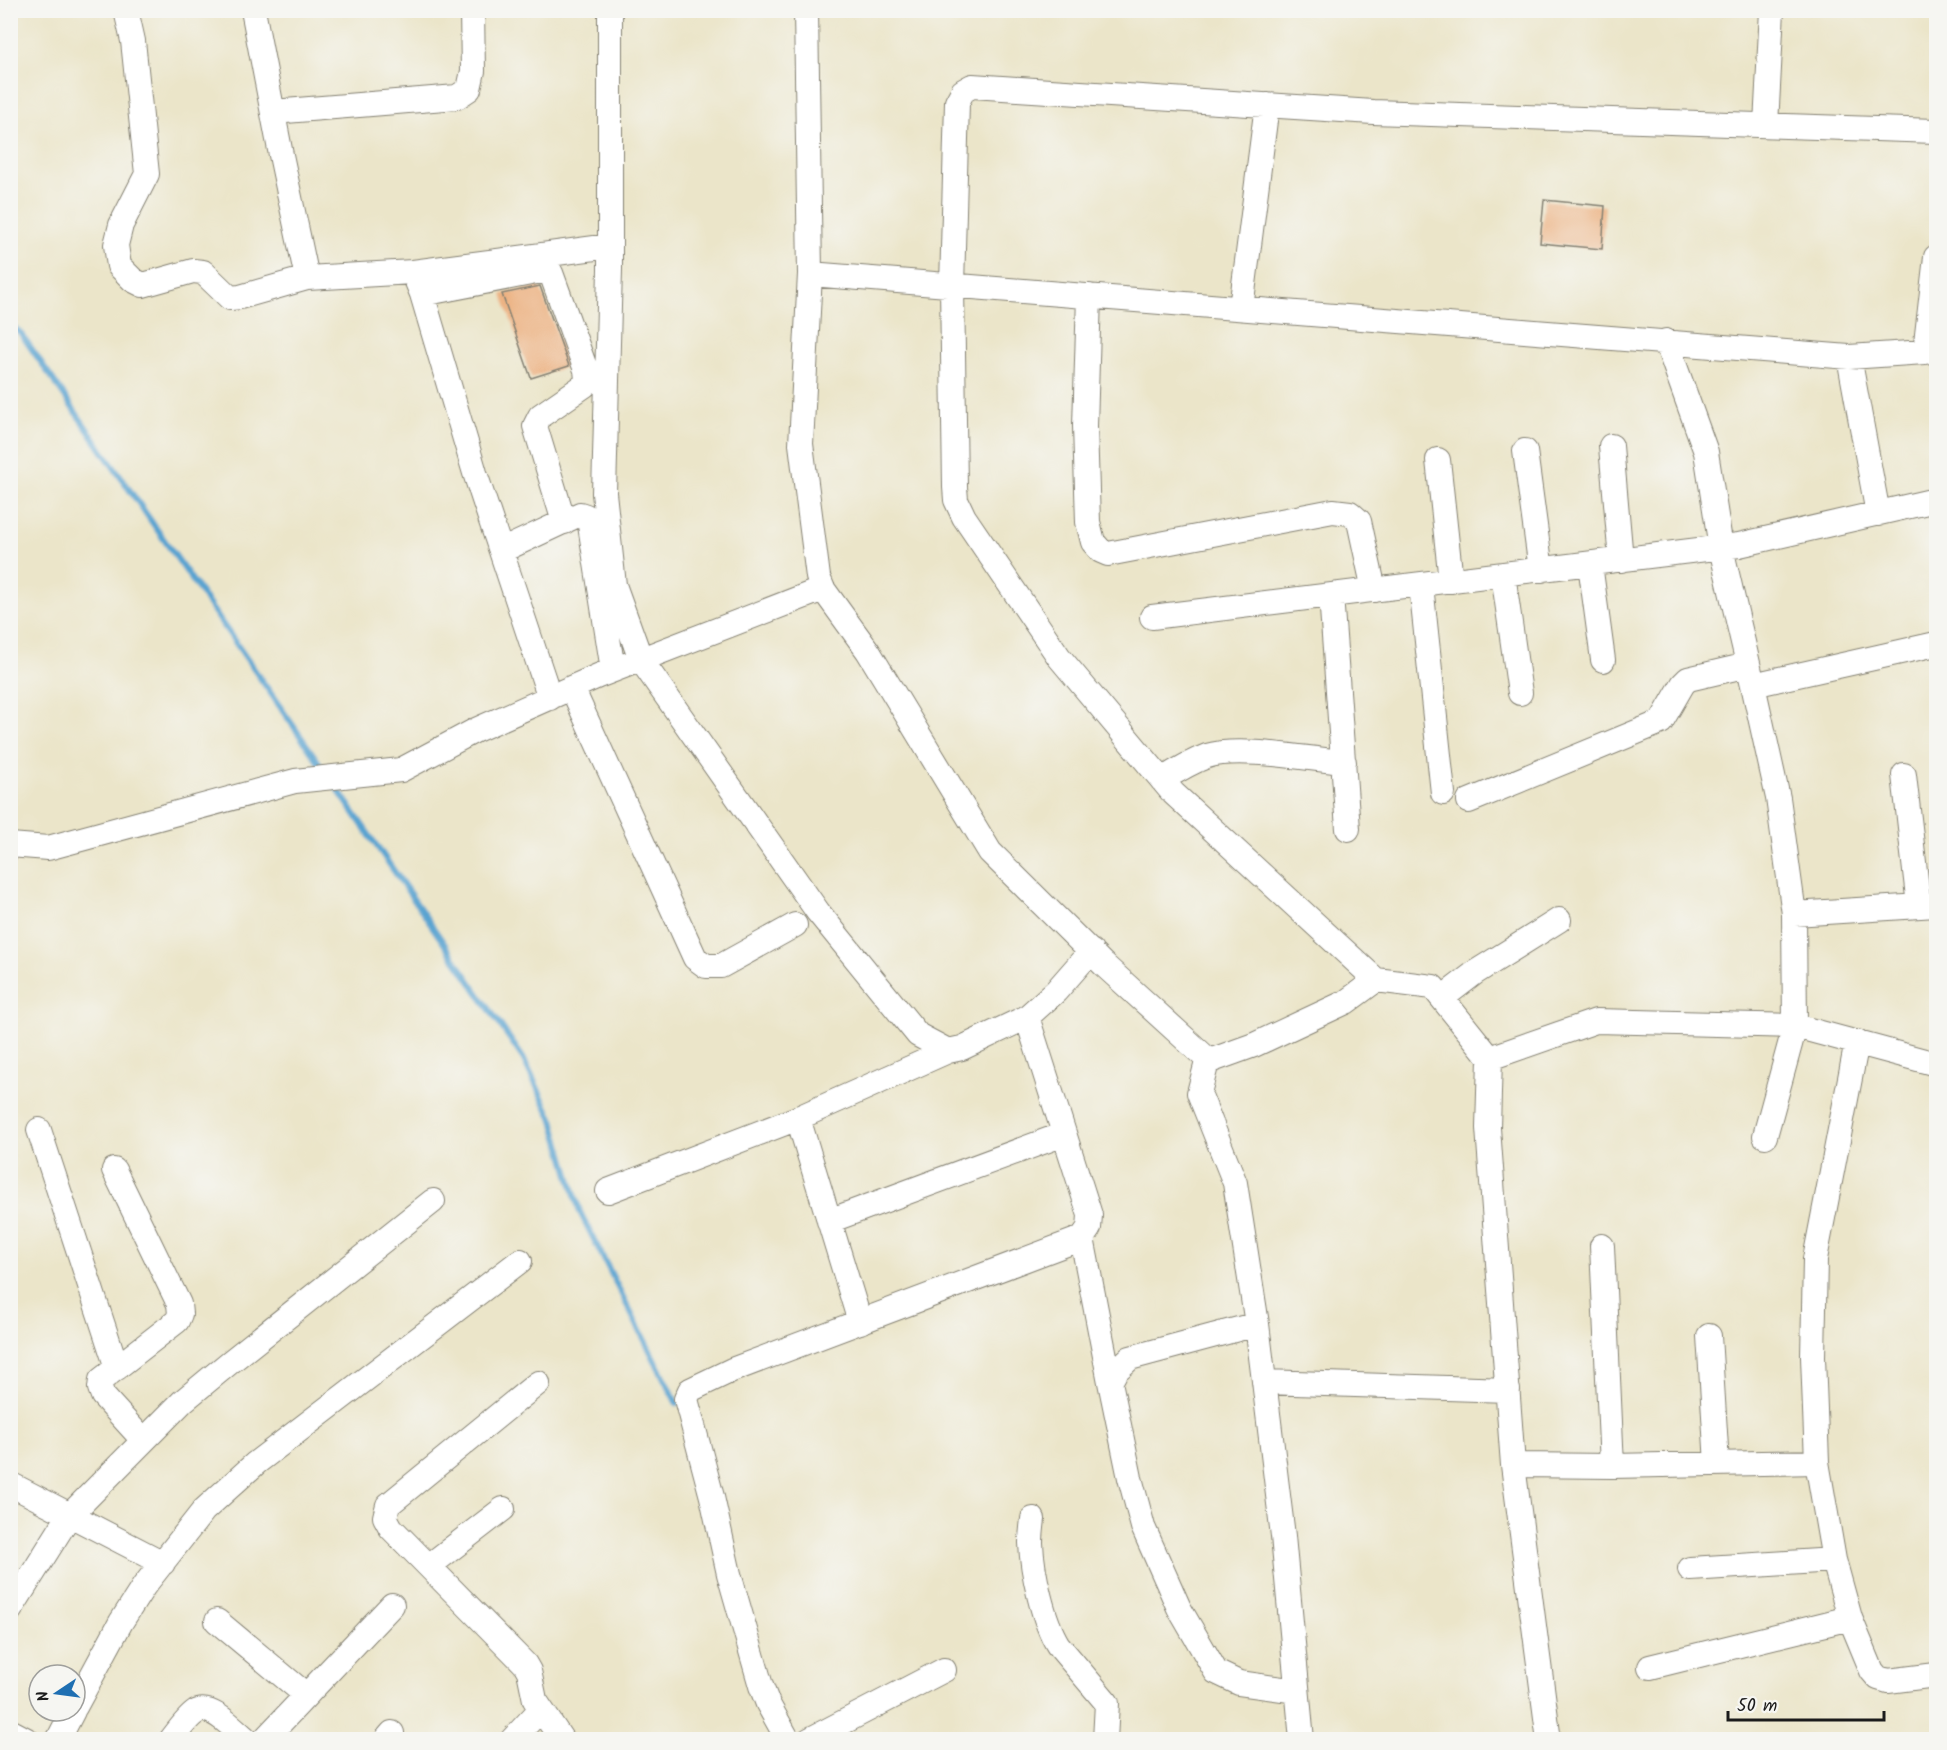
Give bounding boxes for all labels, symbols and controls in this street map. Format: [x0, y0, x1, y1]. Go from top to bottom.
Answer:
north arrow [27, 1663, 87, 1723]
scale bar [1728, 1684, 1884, 1722]
text: N [31, 1688, 57, 1704]
text: 50 m [1737, 1692, 1777, 1721]

